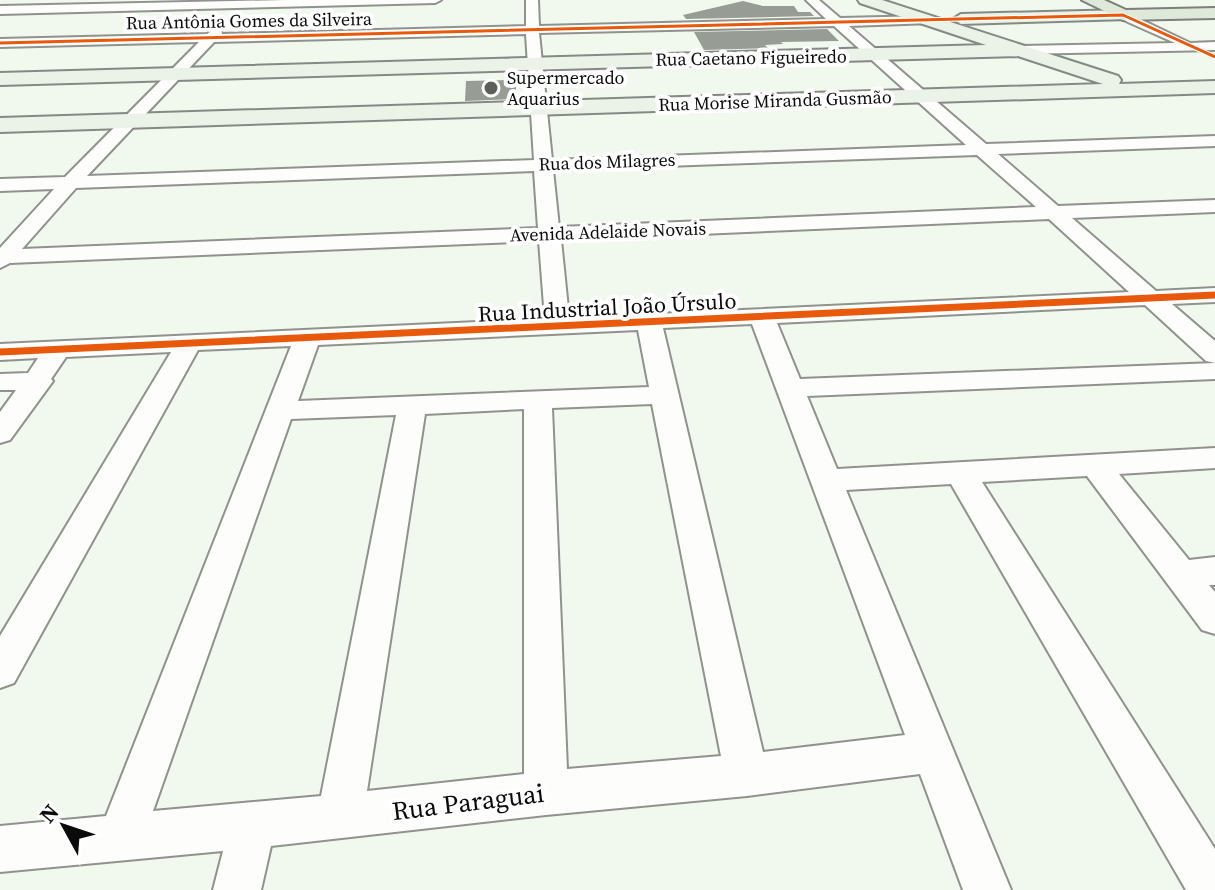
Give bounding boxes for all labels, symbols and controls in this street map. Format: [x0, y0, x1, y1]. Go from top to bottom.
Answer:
street label: Rua Antônia Gomes da Silveira [126, 6, 373, 35]
street label: Rua Caetano Figueiredo [655, 43, 847, 72]
place label: Supermercado Aquarius [507, 65, 625, 111]
marker: Supermercado Aquarius [482, 79, 500, 97]
street label: Rua Morise Miranda Gusmão [658, 84, 892, 117]
street label: Rua dos Milagres [538, 147, 676, 176]
street label: Avenida Adelaide Novais [509, 216, 707, 247]
street label: Rua Industrial João Úrsulo [477, 285, 737, 329]
street label: Rua Paraguai [390, 775, 546, 829]
north arrow [24, 786, 104, 866]
text: N [32, 797, 65, 829]

